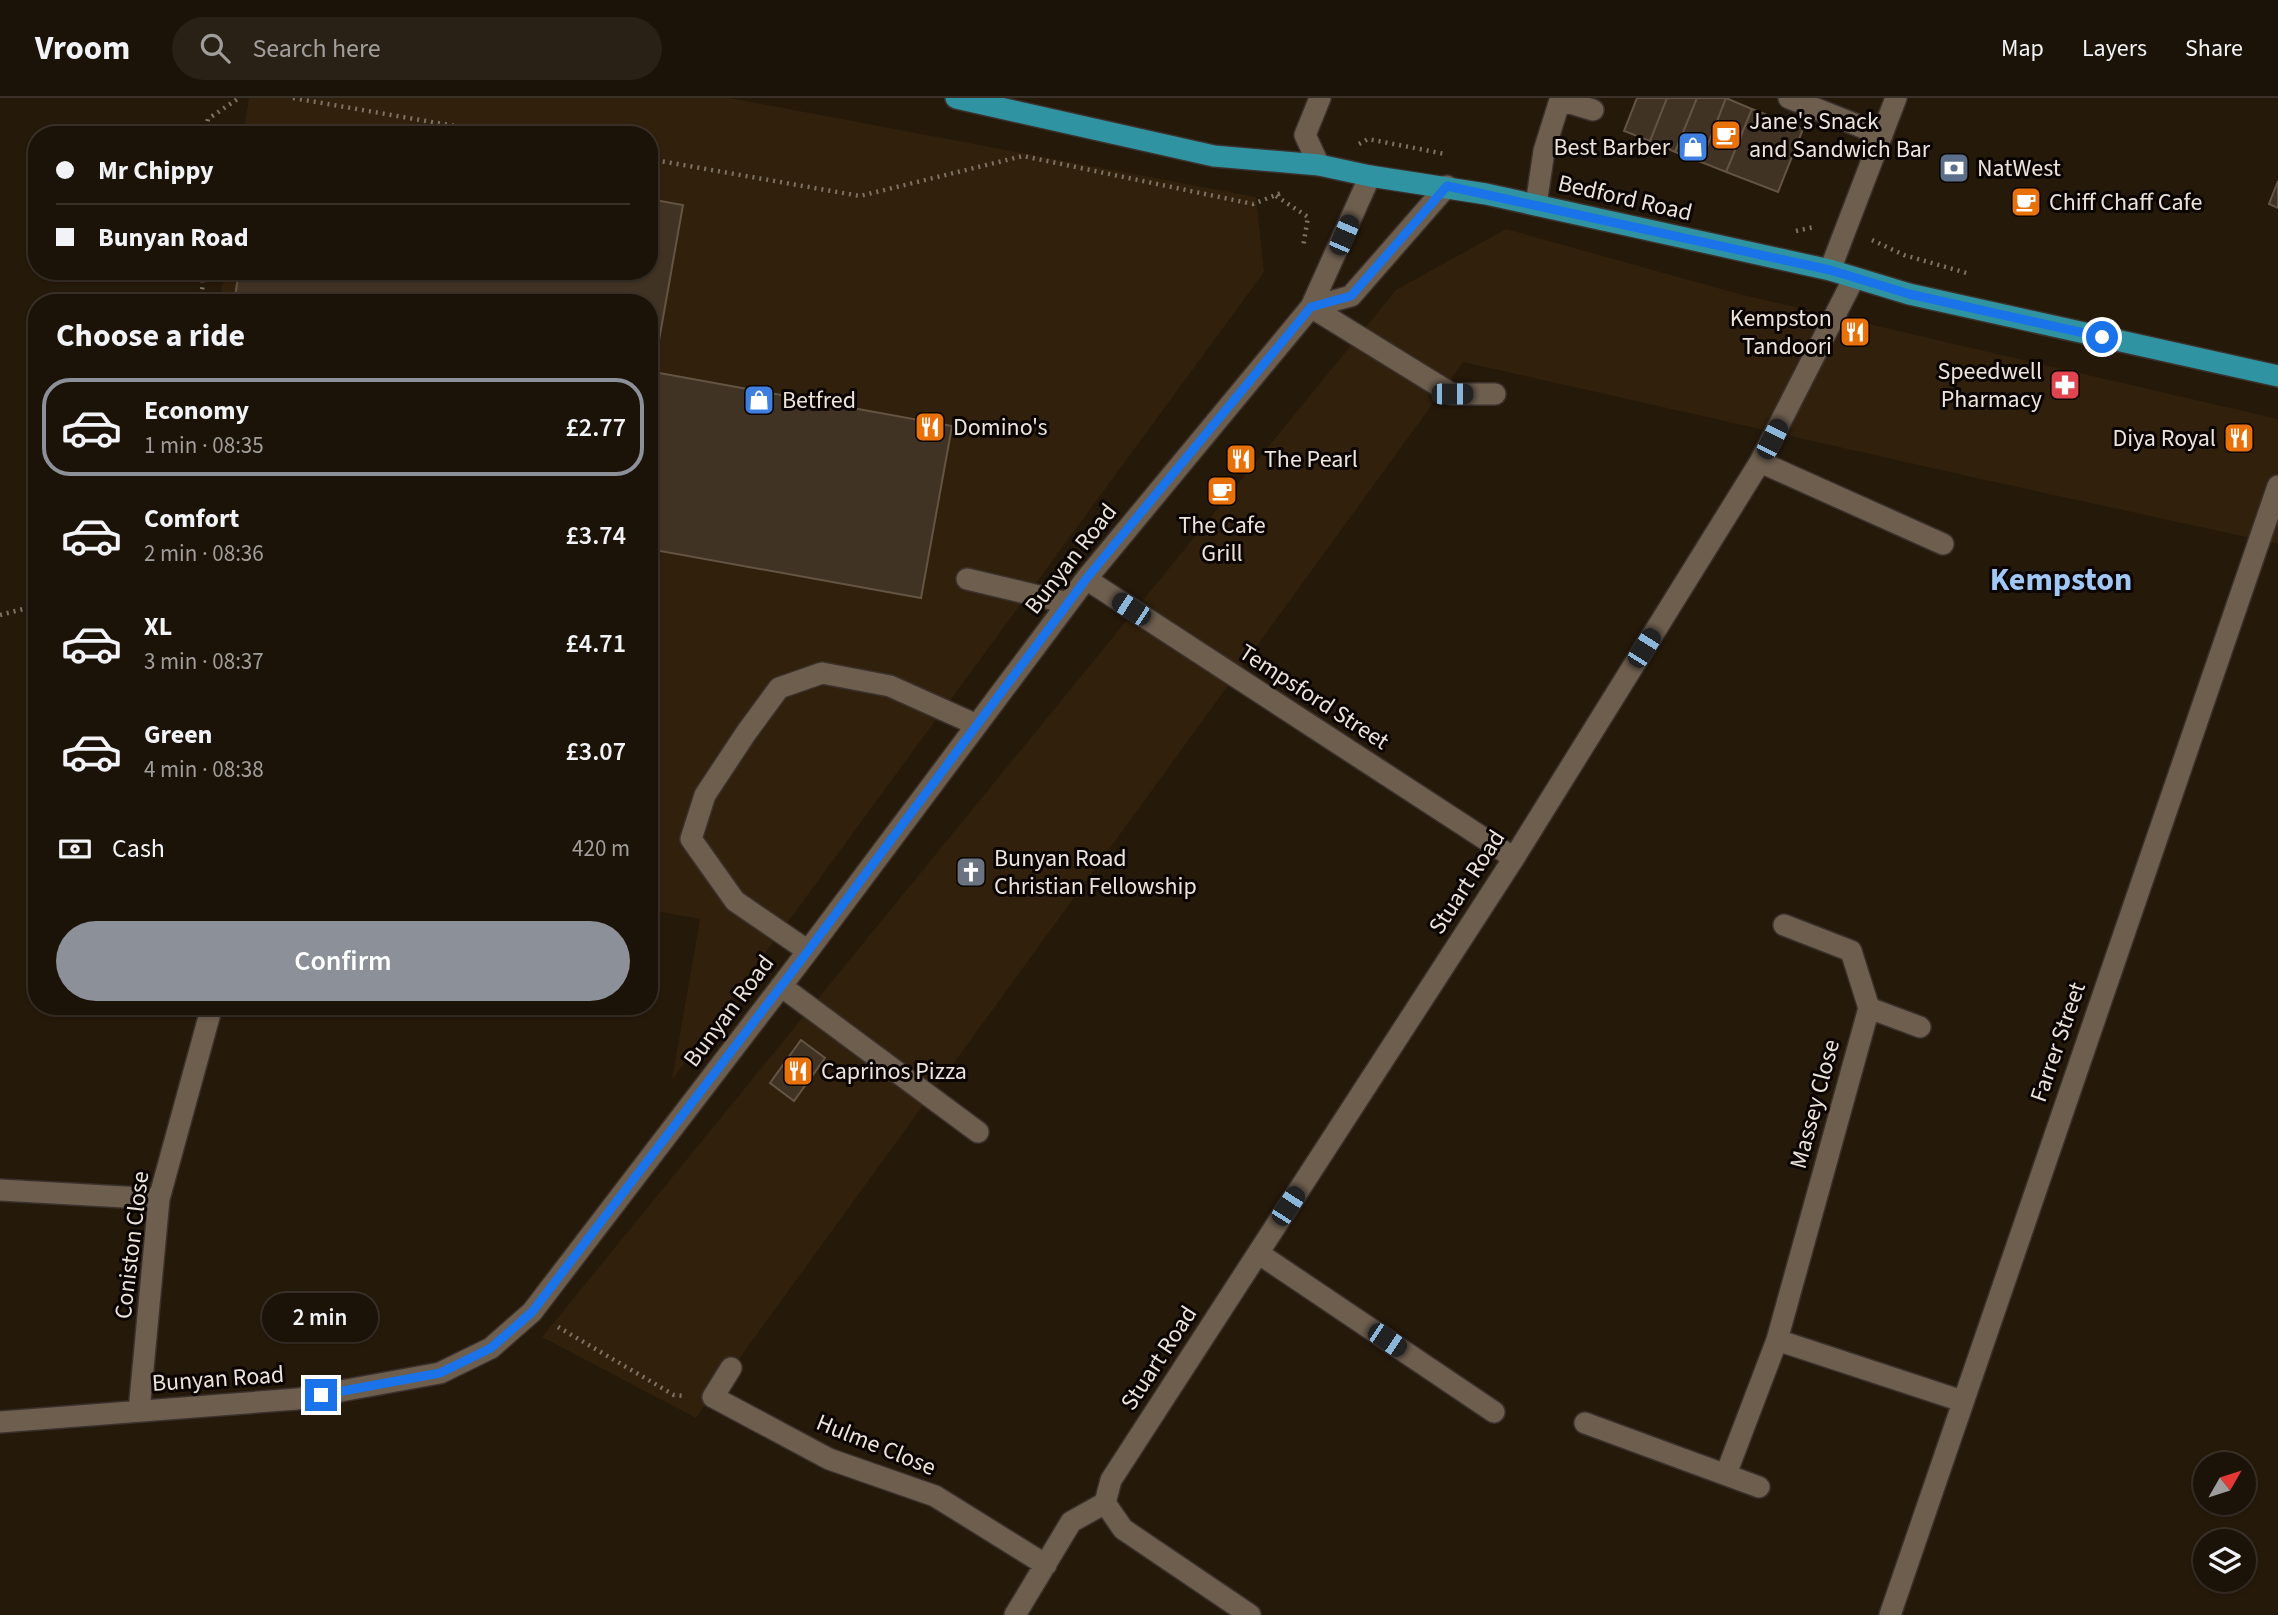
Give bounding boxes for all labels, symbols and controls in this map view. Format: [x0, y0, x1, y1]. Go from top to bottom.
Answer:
search box [172, 17, 662, 80]
text: Vroom [35, 25, 130, 72]
icon: search [196, 29, 234, 67]
text: Search here [252, 30, 381, 67]
text: Map [2001, 31, 2044, 66]
text: Layers [2082, 31, 2147, 66]
text: Share [2185, 31, 2243, 66]
place label: Jane's Snack and Sandwich Bar [1749, 104, 1931, 167]
cafe icon: Jane's Snack and Sandwich Bar [1709, 118, 1743, 152]
place label: Best Barber [1553, 130, 1671, 165]
shop icon: Best Barber [1676, 130, 1710, 164]
bank icon: NatWest [1937, 151, 1971, 185]
place label: NatWest [1977, 151, 2061, 186]
text: Mr Chippy [98, 152, 214, 189]
street label: Bedford Road [1554, 166, 1696, 230]
cafe icon: Chiff Chaff Cafe [2009, 185, 2043, 219]
place label: Chiff Chaff Cafe [2049, 185, 2202, 220]
car [1327, 212, 1362, 258]
text: Bunyan Road [98, 219, 249, 256]
place label: Kempston Tandoori [1730, 301, 1832, 364]
text: Choose a ride [56, 313, 245, 359]
restaurant icon: Kempston Tandoori [1838, 315, 1872, 349]
route start [2086, 321, 2118, 353]
place label: Speedwell Pharmacy [1937, 354, 2042, 417]
pharmacy icon: Speedwell Pharmacy [2048, 368, 2082, 402]
shop icon: Betfred [742, 383, 776, 417]
place label: Betfred [782, 383, 856, 418]
car [1432, 384, 1474, 405]
text: Economy [144, 392, 249, 429]
icon: car [60, 396, 123, 459]
text: £2.77 [565, 409, 626, 446]
restaurant icon: Domino's [913, 410, 947, 444]
place label: Domino's [953, 410, 1048, 445]
car [1754, 416, 1791, 462]
place label: Diya Royal [2112, 421, 2216, 456]
restaurant icon: Diya Royal [2222, 421, 2256, 455]
text: 1 min · 08:35 [144, 429, 264, 462]
restaurant icon: The Pearl [1224, 442, 1258, 476]
place label: The Pearl [1264, 442, 1358, 477]
cafe icon: The Cafe Grill [1205, 474, 1239, 508]
street label: Bunyan Road [1016, 496, 1126, 622]
text: Comfort [144, 500, 239, 537]
icon: car [60, 504, 123, 567]
place label: The Cafe Grill [1178, 508, 1266, 571]
text: £3.74 [565, 517, 626, 554]
text: 2 min · 08:36 [144, 537, 264, 570]
district label: Kempston [1990, 557, 2132, 603]
car [1108, 589, 1155, 629]
text: XL [144, 608, 172, 645]
icon: car [60, 612, 123, 675]
text: £4.71 [565, 625, 626, 662]
car [1624, 625, 1665, 671]
street label: Tempsford Street [1232, 635, 1396, 759]
text: 3 min · 08:37 [144, 645, 264, 678]
text: Green [144, 716, 212, 753]
icon: car [60, 720, 123, 783]
text: £3.07 [565, 733, 626, 770]
text: 4 min · 08:38 [144, 753, 264, 786]
street label: Stuart Road [1420, 823, 1514, 941]
icon: cash [56, 830, 94, 868]
text: Cash [112, 830, 165, 867]
text: 420 m [572, 832, 630, 865]
place label: Bunyan Road Christian Fellowship [994, 841, 1197, 904]
church icon: Bunyan Road Christian Fellowship [954, 855, 988, 889]
button: Confirm [56, 921, 630, 1001]
street label: Bunyan Road [675, 948, 783, 1074]
street label: Farrer Street [2021, 977, 2095, 1107]
street label: Massey Close [1781, 1036, 1849, 1172]
restaurant icon: Caprinos Pizza [781, 1054, 815, 1088]
place label: Caprinos Pizza [821, 1054, 967, 1089]
street label: Coniston Close [106, 1169, 158, 1321]
car [1268, 1183, 1309, 1229]
callout: 2 min [263, 1294, 379, 1342]
street label: Stuart Road [1112, 1299, 1206, 1417]
text: 2 min [293, 1301, 347, 1334]
car [1364, 1320, 1411, 1360]
street label: Bunyan Road [151, 1357, 285, 1401]
route end [305, 1379, 337, 1411]
street label: Hulme Close [811, 1405, 941, 1485]
north arrow [2193, 1452, 2256, 1516]
map controls [2193, 1452, 2256, 1592]
button: layers [2193, 1529, 2256, 1592]

